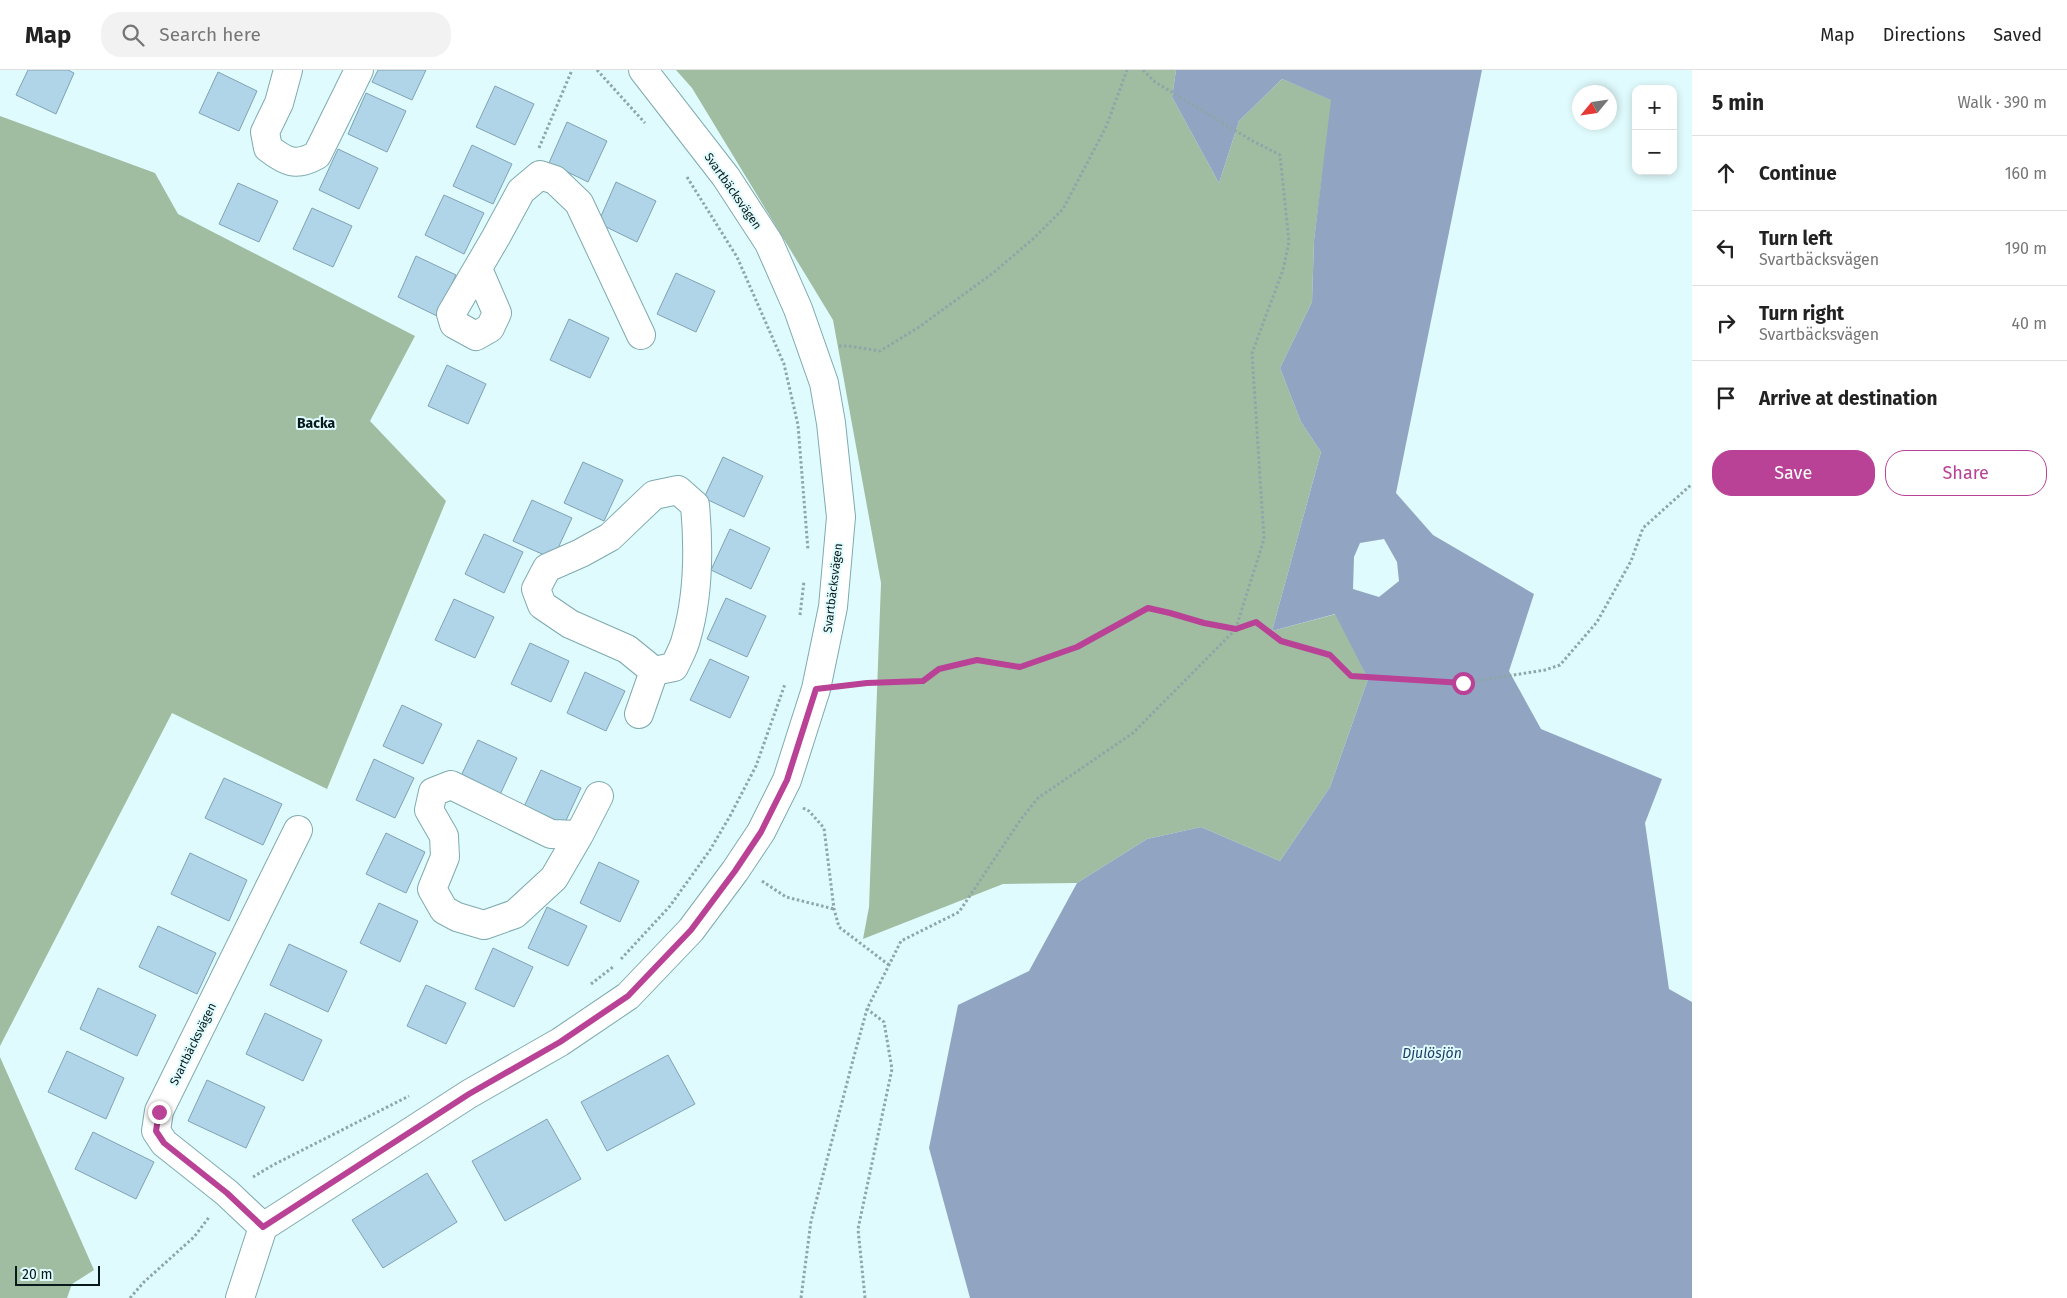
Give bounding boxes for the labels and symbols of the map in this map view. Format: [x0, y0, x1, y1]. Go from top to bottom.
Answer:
north arrow [1572, 85, 1617, 130]
street label: Svartbäcksvägen [701, 150, 765, 232]
district label: Backa [297, 415, 335, 432]
street label: Svartbäcksvägen [821, 542, 845, 634]
route start [1452, 672, 1475, 695]
street label: Svartbäcksvägen [167, 1000, 219, 1088]
water label: Djulösjön [1402, 1045, 1462, 1062]
route end [148, 1101, 171, 1124]
scale bar [15, 1263, 100, 1286]

